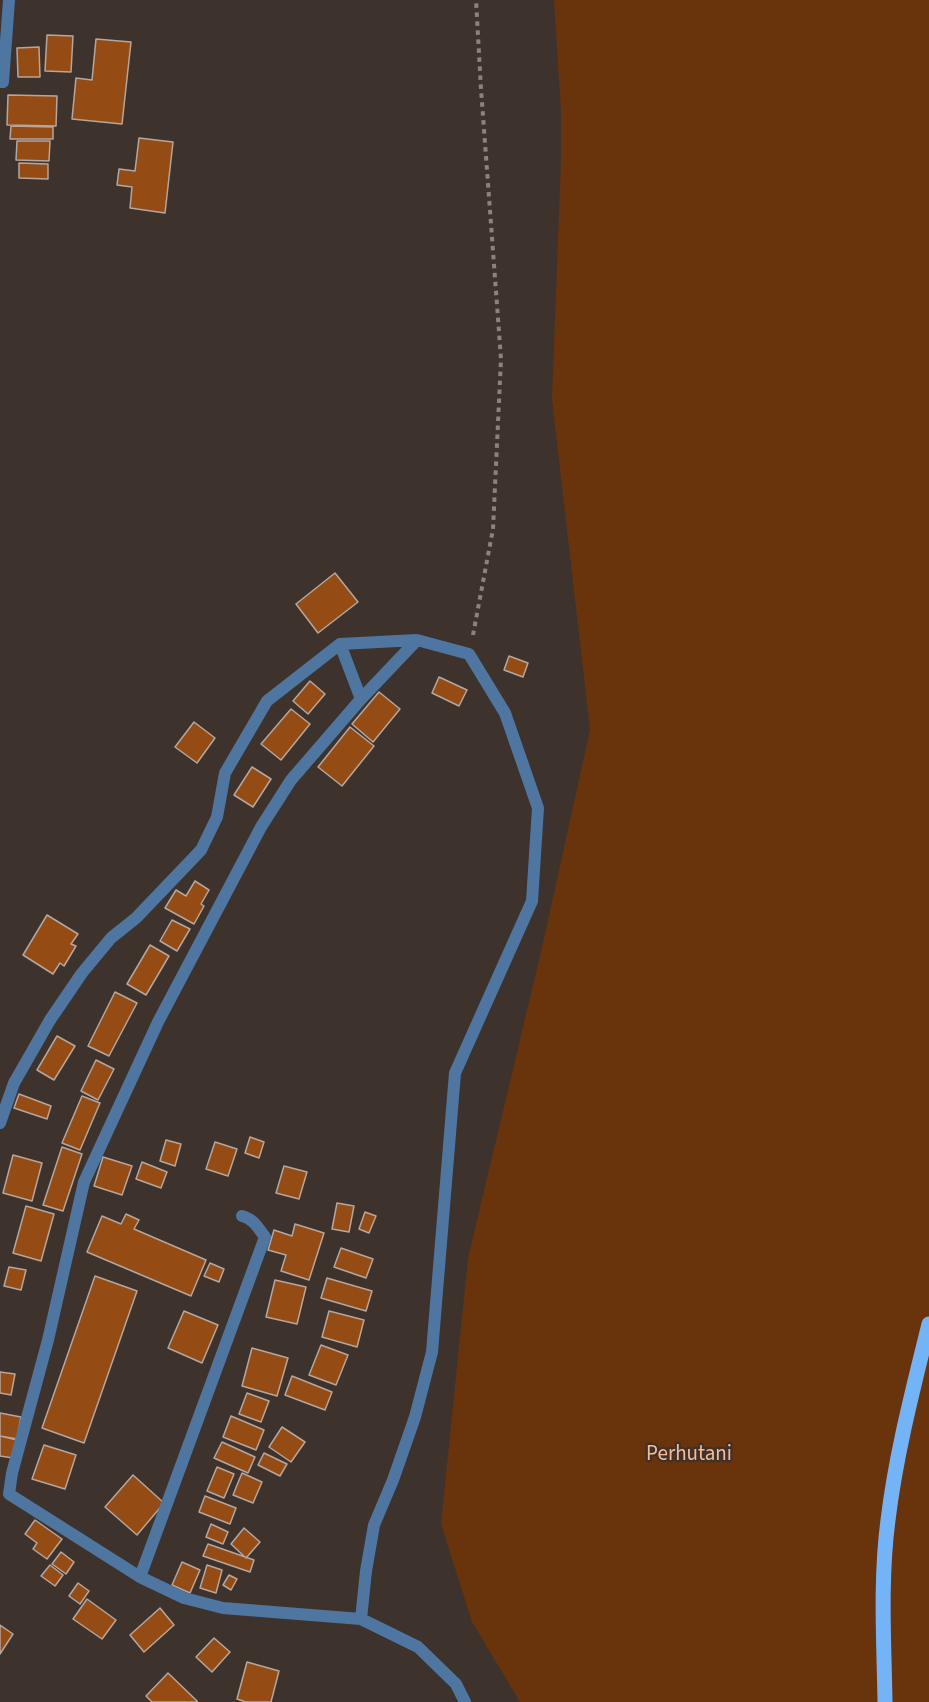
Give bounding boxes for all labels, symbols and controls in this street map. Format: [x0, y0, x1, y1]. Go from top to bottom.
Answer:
park label: Perhutani [646, 1442, 732, 1468]

